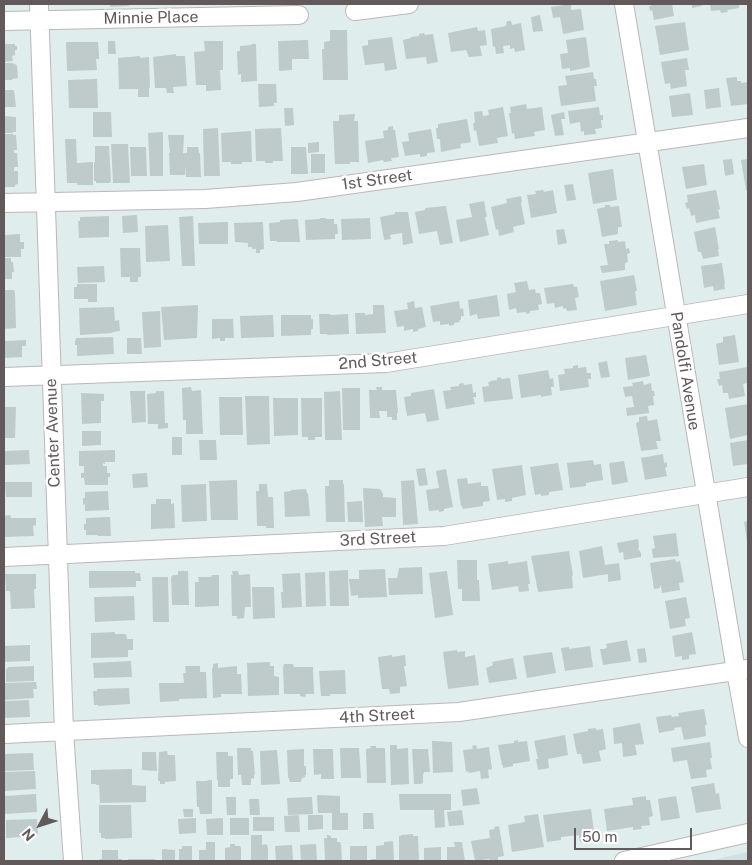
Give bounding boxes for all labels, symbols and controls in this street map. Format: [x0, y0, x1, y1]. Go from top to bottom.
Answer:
street label: Minnie Place [103, 8, 199, 28]
street label: 1st Street [340, 166, 414, 194]
street label: Pandolfi Avenue [666, 310, 704, 432]
street label: 2nd Street [338, 348, 418, 374]
street label: Center Avenue [42, 378, 64, 488]
street label: 3rd Street [339, 527, 417, 551]
street label: 4th Street [338, 704, 416, 728]
north arrow [15, 800, 65, 850]
scale bar [577, 818, 694, 850]
text: N [19, 825, 38, 844]
text: 50 m [582, 828, 617, 845]

